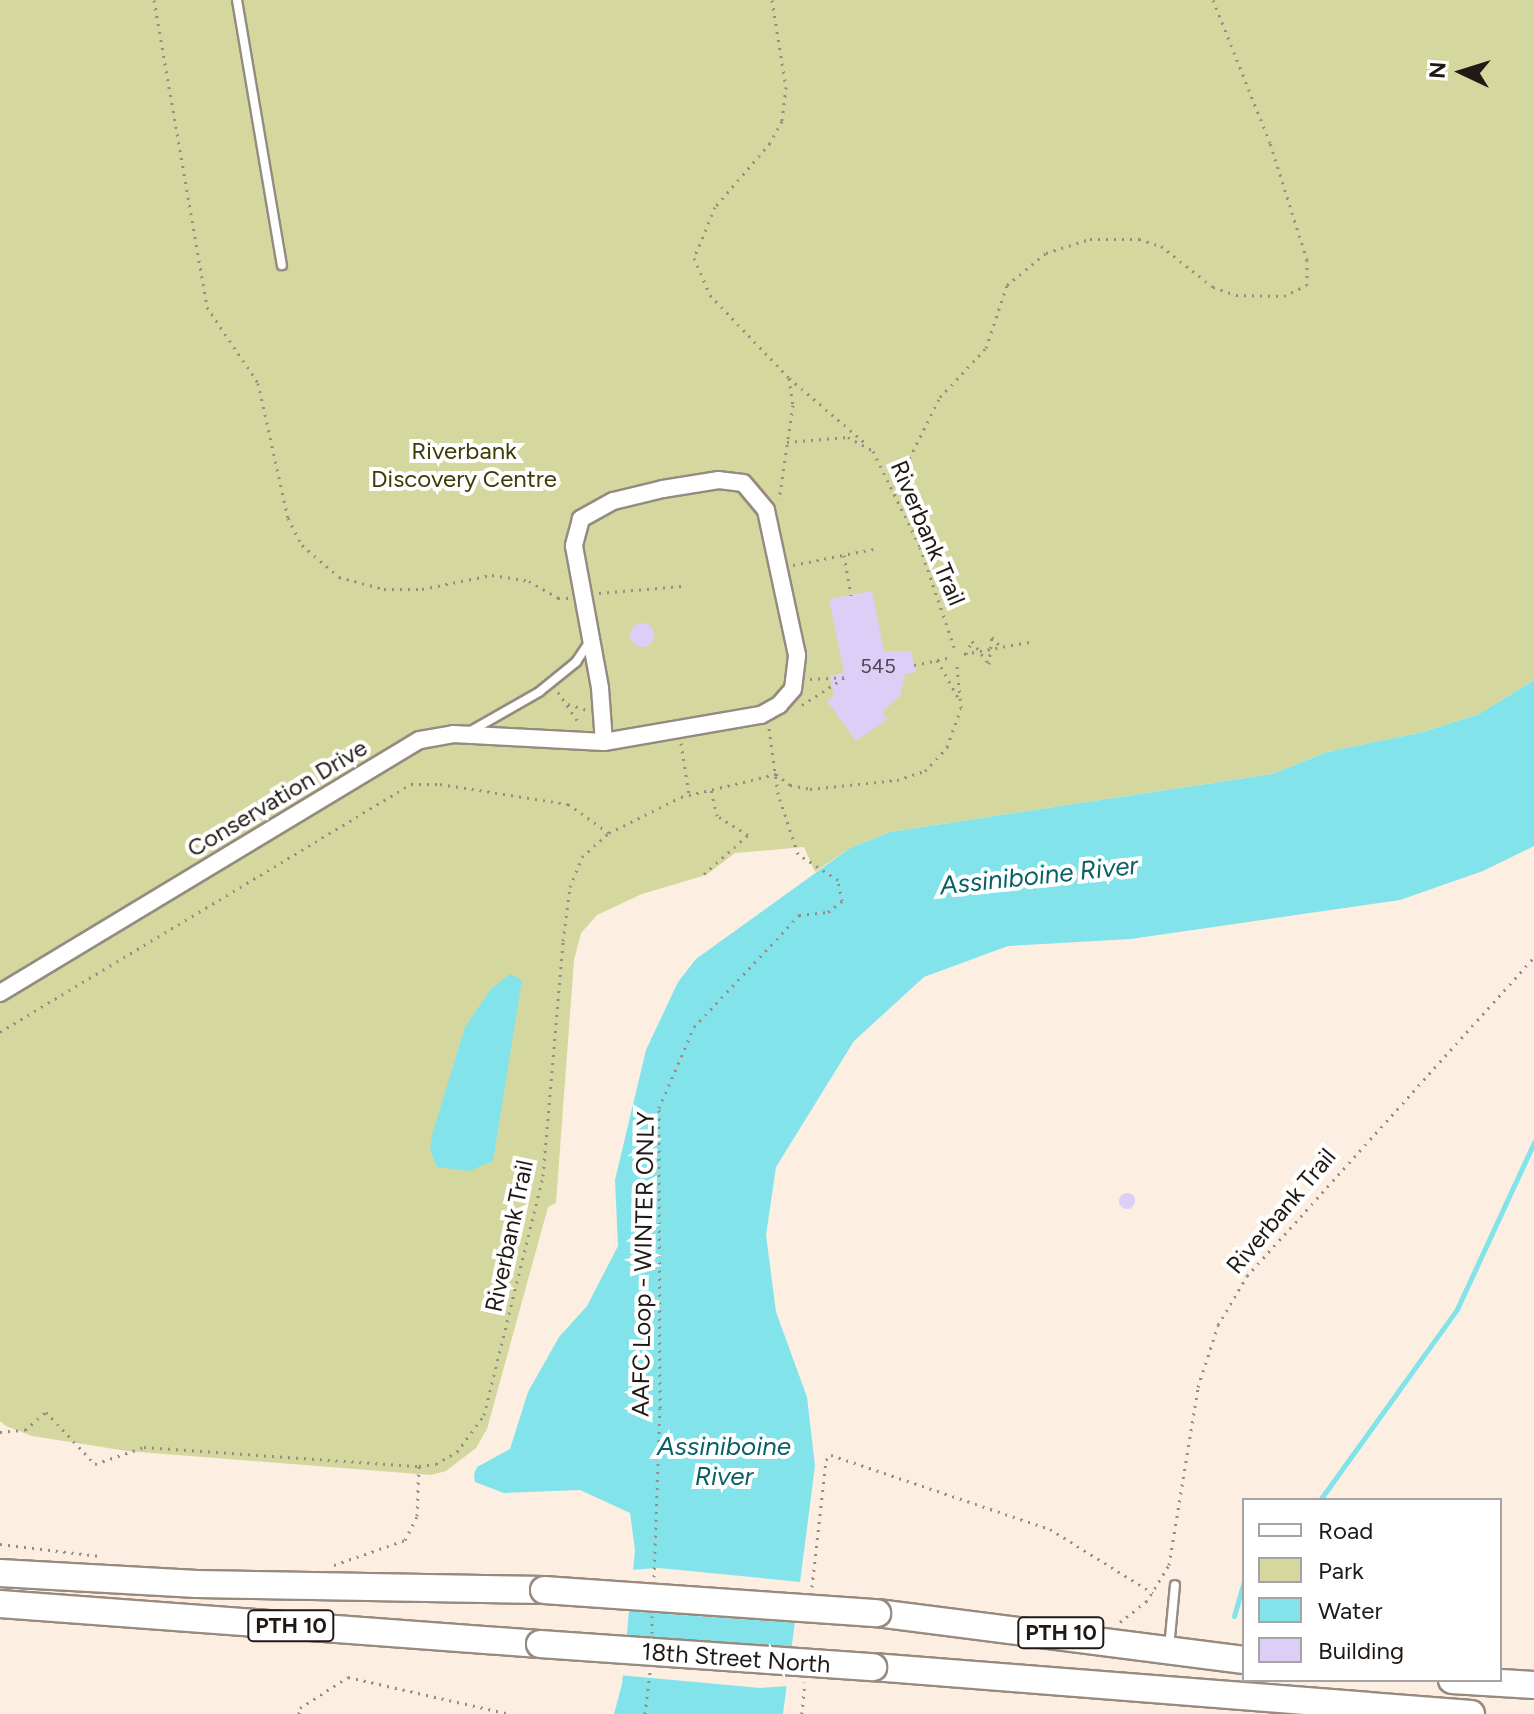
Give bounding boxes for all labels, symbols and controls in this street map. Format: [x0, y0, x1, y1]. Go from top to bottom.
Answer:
north arrow [1422, 32, 1502, 112]
text: N [1423, 61, 1452, 80]
park label: Riverbank Discovery Centre [371, 437, 557, 493]
street label: Riverbank Trail [885, 456, 971, 610]
house number: 545 [860, 654, 896, 678]
street label: Conservation Drive [182, 733, 372, 863]
water label: Assiniboine River [938, 850, 1140, 902]
street label: AAFC Loop - WINTER ONLY [626, 1111, 660, 1417]
street label: Riverbank Trail [1220, 1143, 1342, 1279]
street label: Riverbank Trail [479, 1157, 539, 1315]
water label: Assiniboine River [657, 1431, 791, 1492]
legend [1242, 1498, 1502, 1682]
text: Road [1318, 1516, 1373, 1545]
text: Park [1318, 1556, 1364, 1585]
text: Water [1318, 1596, 1383, 1625]
road number: PTH 10 [247, 1608, 335, 1644]
road number: PTH 10 [1017, 1615, 1105, 1651]
text: Building [1318, 1636, 1404, 1665]
street label: 18th Street North [641, 1637, 831, 1679]

